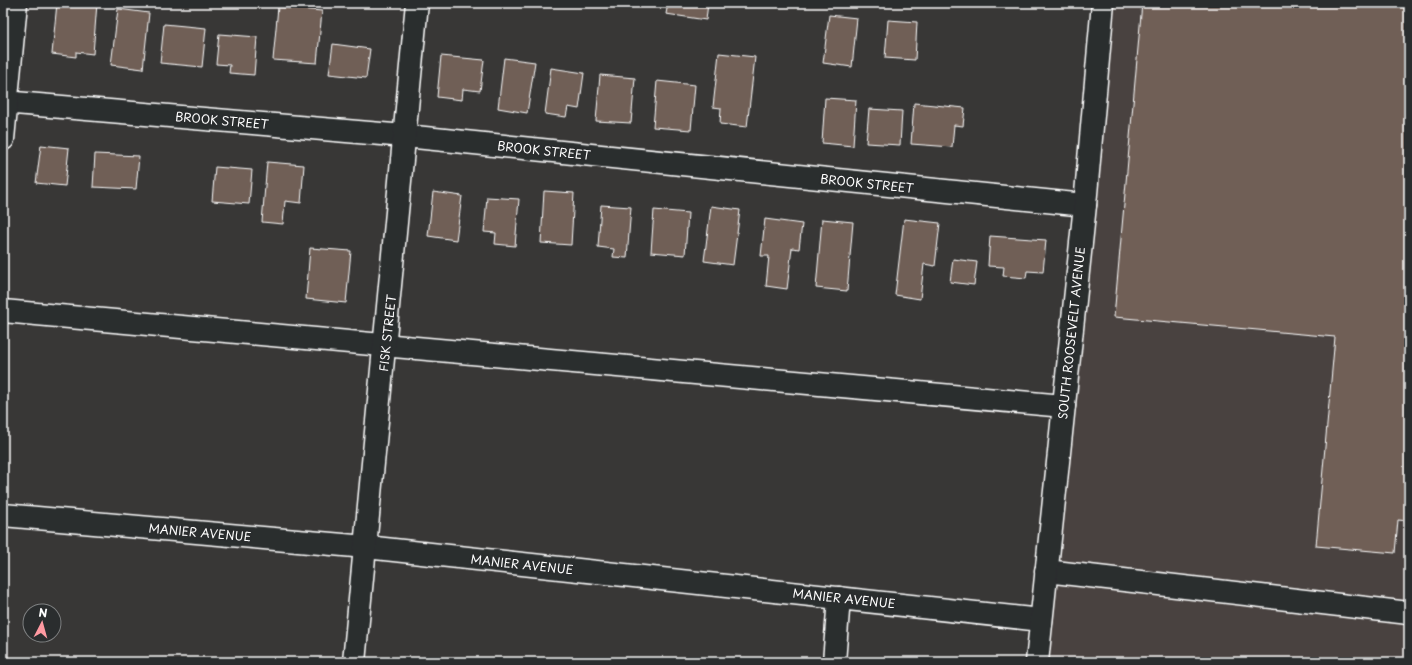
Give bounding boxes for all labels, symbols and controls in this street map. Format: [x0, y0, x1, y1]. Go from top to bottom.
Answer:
street label: BROOK STREET [174, 107, 270, 133]
street label: BROOK STREET [496, 136, 592, 164]
street label: BROOK STREET [819, 169, 915, 197]
street label: SOUTH ROOSEVELT AVENUE [1053, 246, 1089, 420]
street label: FISK STREET [374, 293, 400, 372]
street label: MANIER AVENUE [148, 519, 252, 545]
street label: MANIER AVENUE [470, 550, 574, 578]
street label: MANIER AVENUE [792, 584, 896, 612]
north arrow [22, 603, 62, 643]
text: N [38, 604, 49, 621]

